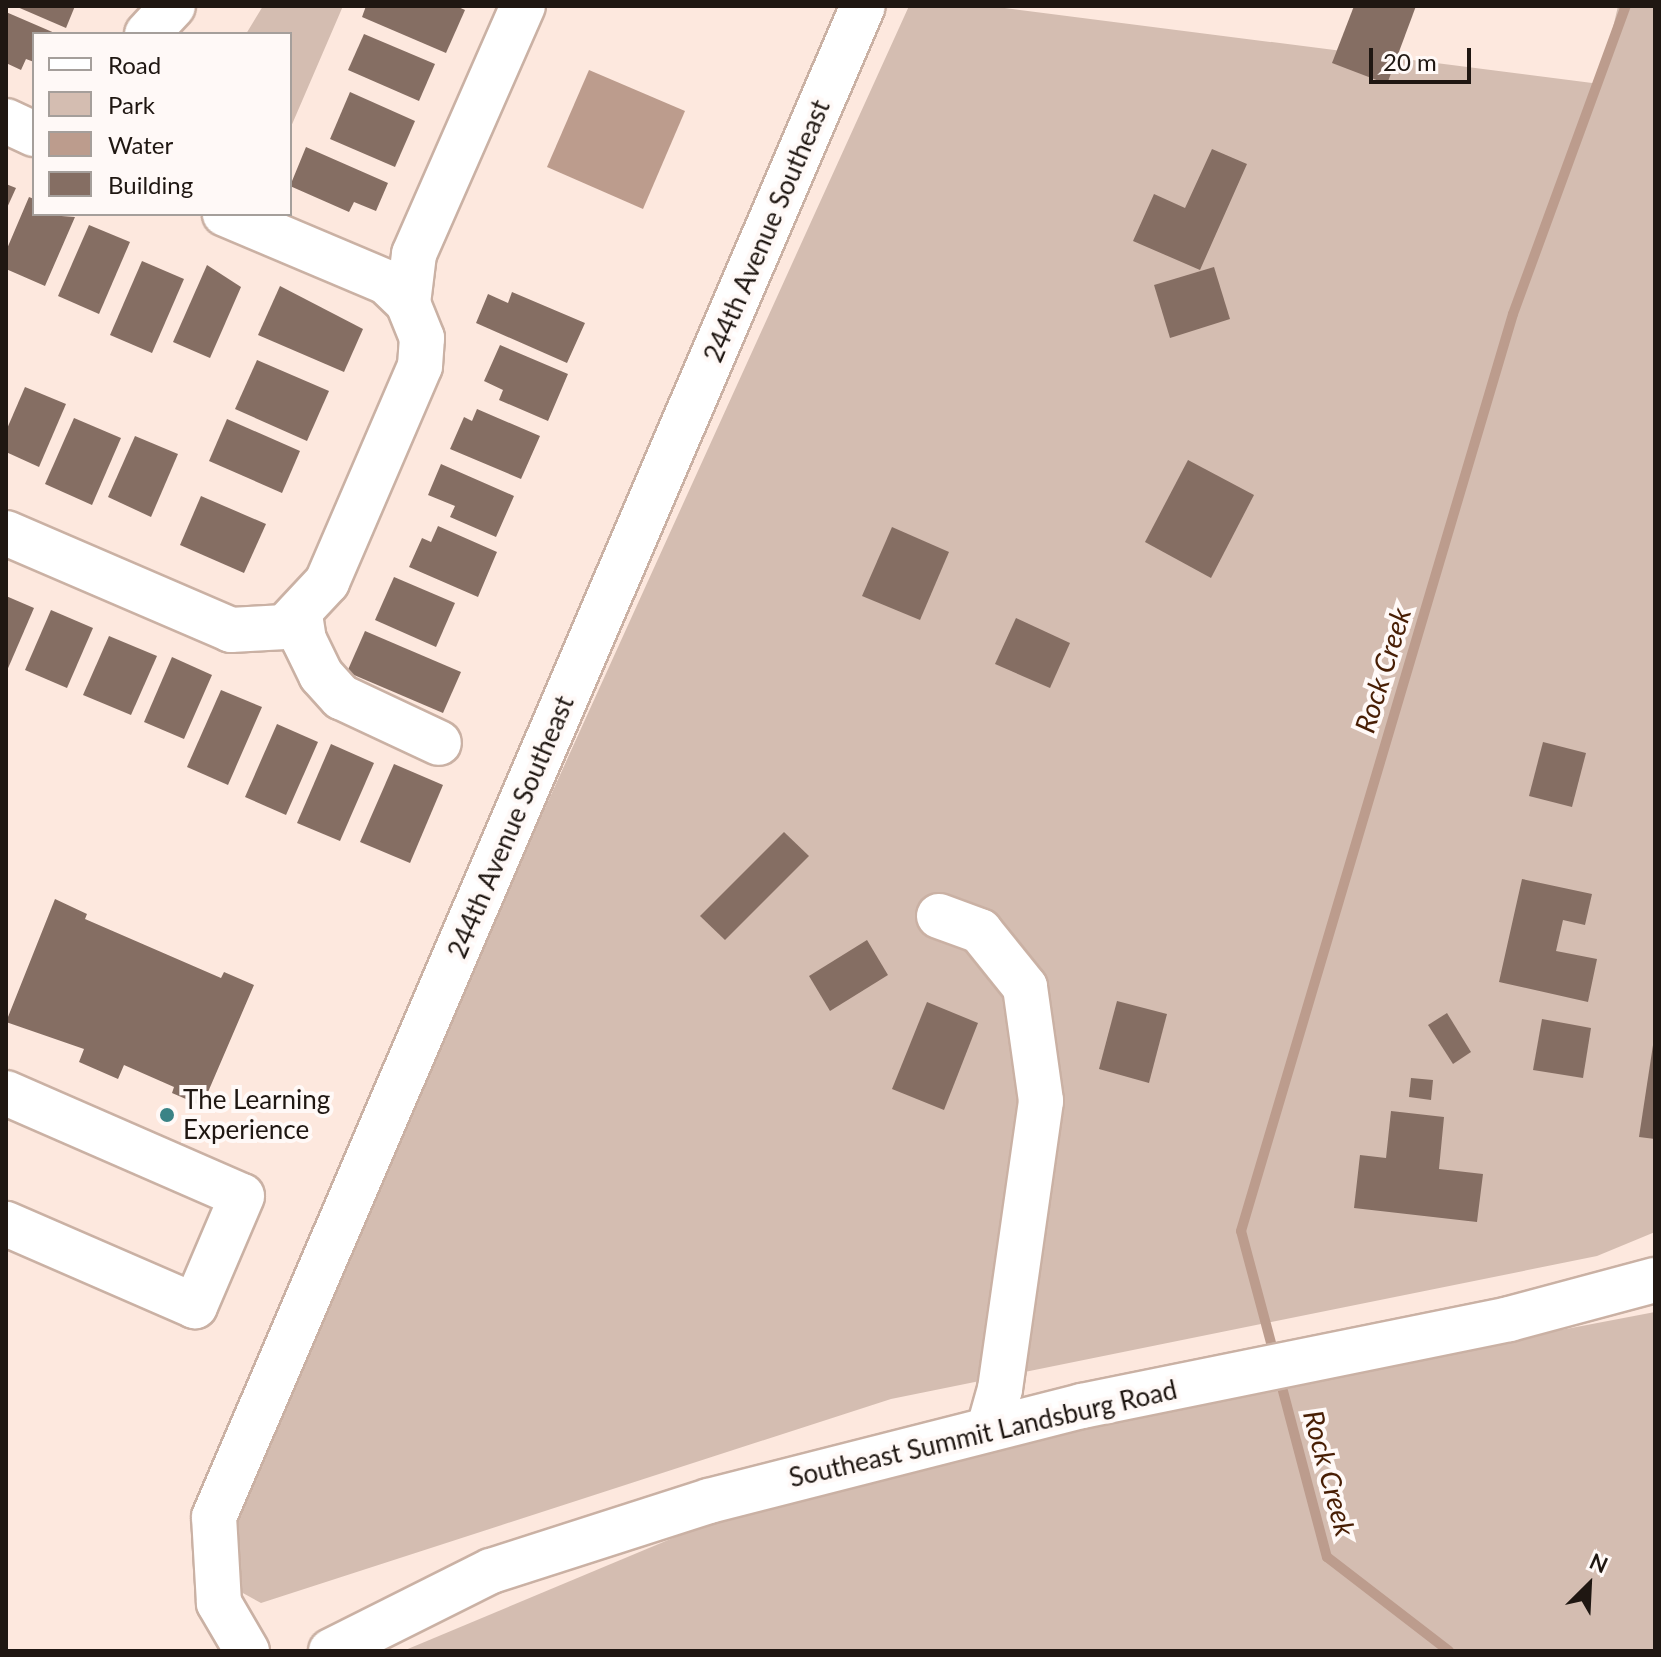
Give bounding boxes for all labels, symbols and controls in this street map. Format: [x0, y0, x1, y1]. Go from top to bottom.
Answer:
legend [32, 32, 292, 216]
scale bar [1373, 32, 1475, 82]
text: 20 m [1383, 47, 1437, 76]
text: Road [108, 50, 161, 79]
text: Park [108, 90, 155, 119]
street label: 244th Avenue Southeast [697, 95, 837, 367]
text: Water [108, 130, 173, 159]
text: Building [108, 170, 193, 199]
water label: Rock Creek [1347, 603, 1417, 737]
street label: 244th Avenue Southeast [441, 691, 581, 963]
place label: The Learning Experience [183, 1084, 330, 1146]
marker: The Learning Experience [158, 1106, 176, 1124]
street label: Southeast Summit Landsburg Road [786, 1374, 1180, 1494]
water label: Rock Creek [1297, 1406, 1363, 1540]
north arrow [1549, 1545, 1629, 1625]
text: N [1586, 1547, 1612, 1578]

